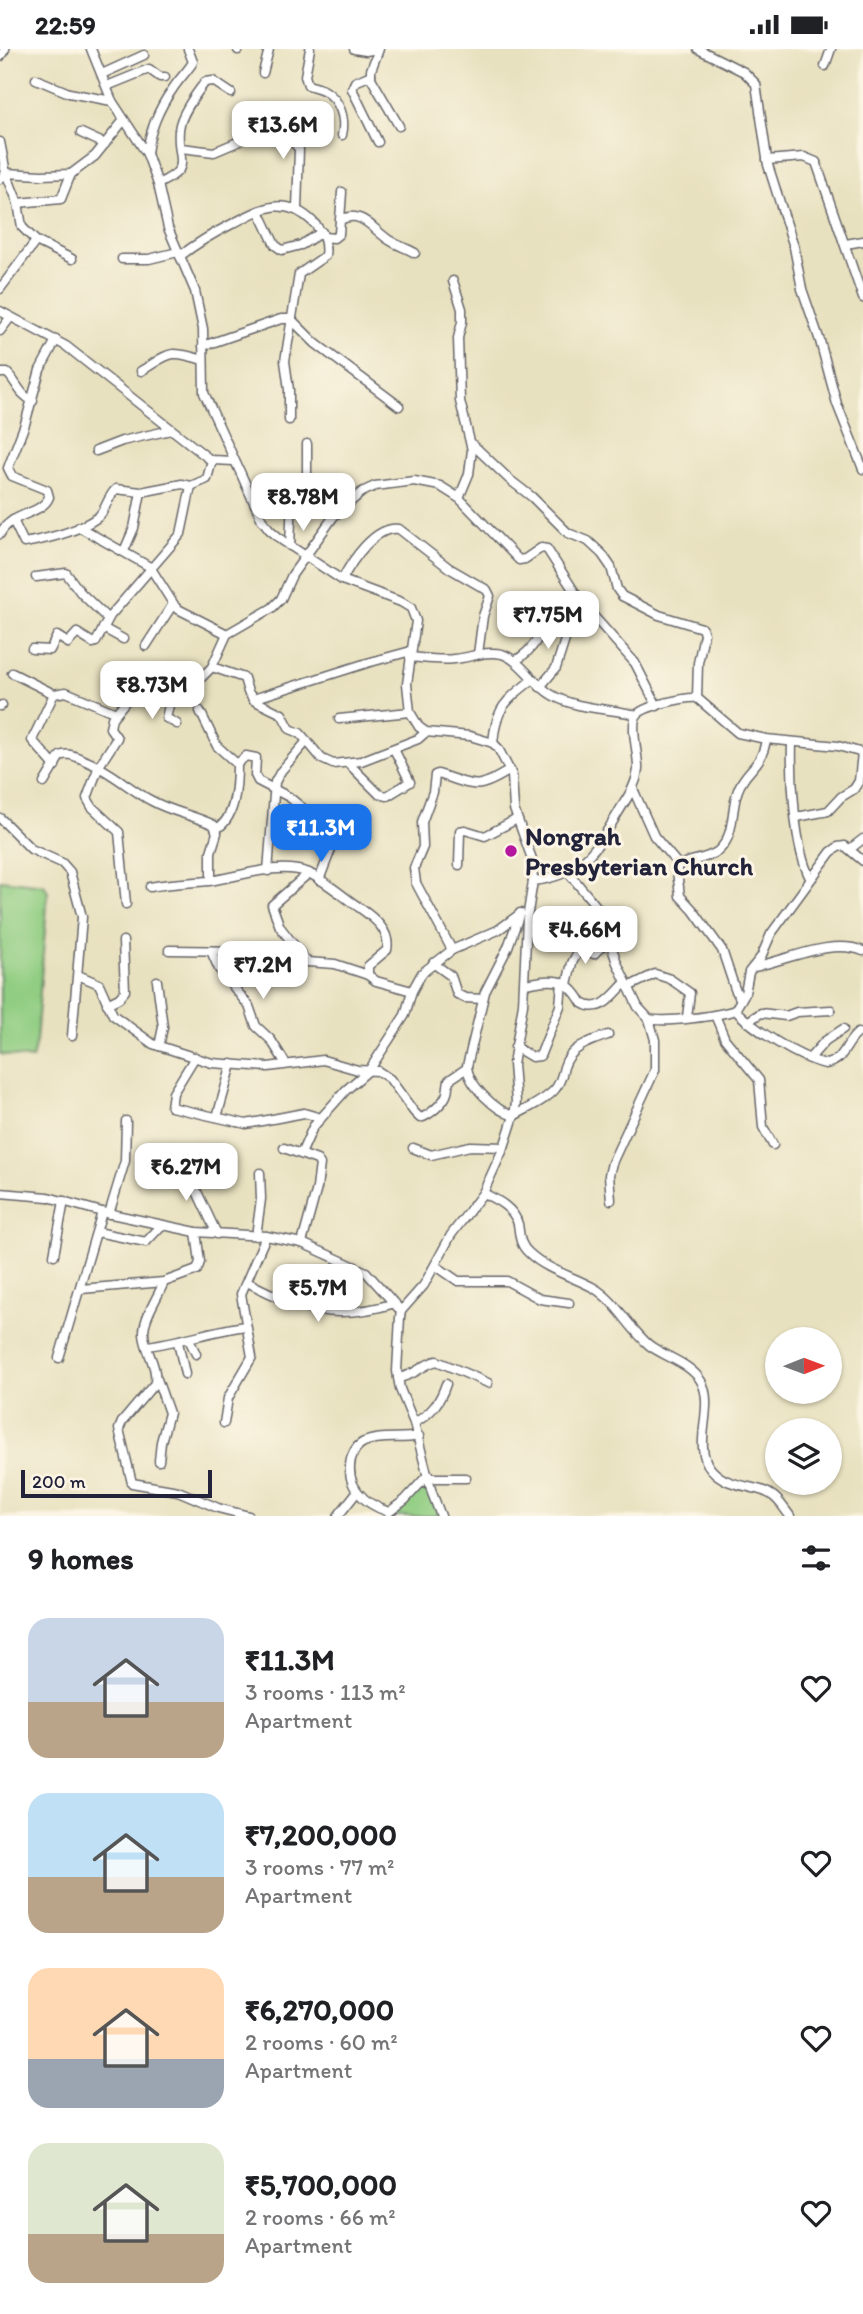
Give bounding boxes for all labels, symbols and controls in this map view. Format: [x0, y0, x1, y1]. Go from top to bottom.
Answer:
text: 22:59 [35, 9, 96, 41]
pin: ₹13.6M [226, 101, 340, 161]
text: ₹13.6M [248, 110, 318, 138]
pin: ₹8.78M [246, 473, 360, 533]
text: ₹8.78M [267, 482, 339, 510]
pin: ₹7.75M [491, 591, 605, 651]
text: ₹7.75M [513, 600, 583, 628]
pin: ₹8.73M [95, 661, 209, 721]
text: ₹8.73M [116, 670, 188, 698]
pin: ₹11.3M [264, 805, 378, 864]
text: ₹11.3M [287, 813, 355, 841]
place label: Nongrah Presbyterian Church [525, 820, 754, 882]
marker: Nongrah Presbyterian Church [503, 843, 519, 859]
pin: ₹4.66M [528, 907, 642, 966]
text: ₹4.66M [548, 915, 622, 943]
pin: ₹7.2M [214, 941, 312, 1001]
text: ₹7.2M [234, 950, 292, 978]
pin: ₹6.27M [129, 1143, 243, 1203]
text: ₹6.27M [151, 1152, 221, 1180]
pin: ₹5.7M [269, 1265, 367, 1324]
text: ₹5.7M [289, 1273, 347, 1301]
north arrow [765, 1327, 842, 1403]
map controls [765, 1327, 842, 1495]
button: layers [765, 1418, 842, 1495]
scale bar [21, 1467, 212, 1499]
text: 200 m [32, 1470, 86, 1493]
icon: filters [797, 1539, 835, 1577]
text: 9 homes [28, 1540, 134, 1577]
text: ₹11.3M [245, 1641, 335, 1678]
icon: home [84, 1646, 168, 1730]
icon: heart [797, 1669, 835, 1707]
text: 3 rooms · 113 m² [245, 1678, 406, 1706]
text: Apartment [245, 1706, 352, 1734]
text: ₹7,200,000 [245, 1816, 397, 1853]
icon: home [84, 1821, 168, 1905]
icon: heart [797, 1844, 835, 1882]
text: 3 rooms · 77 m² [245, 1853, 395, 1881]
text: Apartment [245, 1881, 352, 1909]
text: ₹6,270,000 [245, 1991, 394, 2028]
icon: home [84, 1996, 168, 2080]
icon: heart [797, 2019, 835, 2057]
text: 2 rooms · 60 m² [245, 2028, 398, 2056]
text: Apartment [245, 2056, 352, 2084]
text: ₹5,700,000 [245, 2166, 397, 2203]
icon: home [84, 2171, 168, 2255]
icon: heart [797, 2194, 835, 2232]
text: 2 rooms · 66 m² [245, 2203, 396, 2231]
text: Apartment [245, 2231, 352, 2259]

